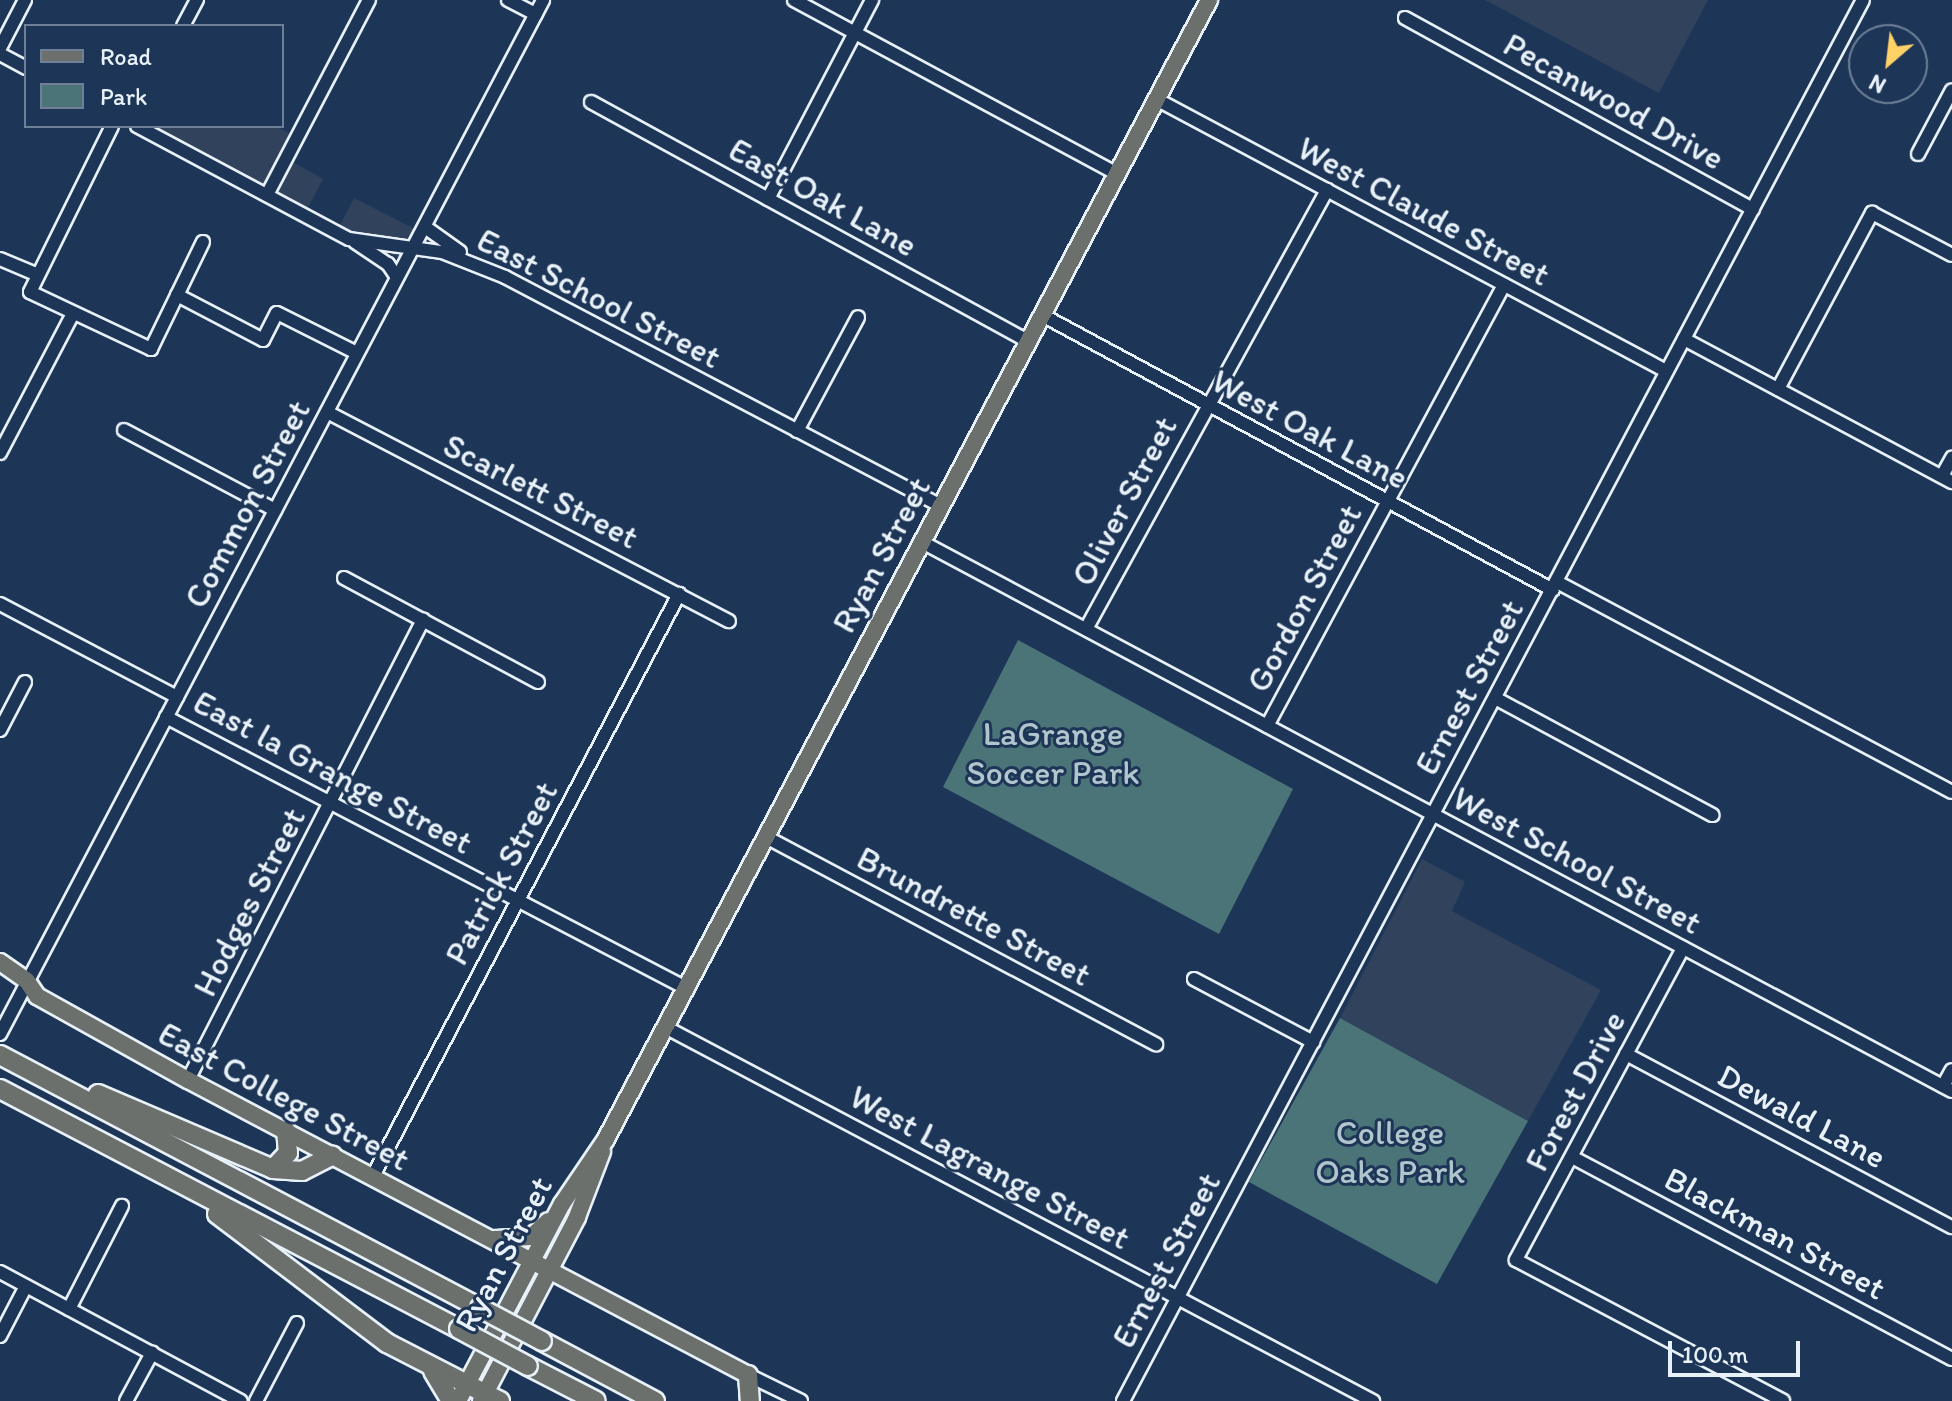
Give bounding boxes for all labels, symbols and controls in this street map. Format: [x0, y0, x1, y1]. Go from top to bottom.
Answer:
street label: Pecanwood Drive [1496, 23, 1732, 179]
legend [24, 24, 284, 128]
north arrow [1848, 24, 1928, 104]
text: Road [100, 42, 152, 71]
text: N [1865, 68, 1890, 99]
text: Park [100, 82, 147, 111]
street label: West Claude Street [1291, 127, 1557, 295]
street label: East Oak Lane [721, 128, 925, 266]
street label: East School Street [471, 219, 727, 377]
street label: West Oak Lane [1205, 360, 1415, 498]
street label: Common Street [175, 393, 319, 615]
street label: Oliver Street [1062, 409, 1186, 593]
street label: Scarlett Street [437, 424, 645, 558]
street label: Ryan Street [823, 471, 939, 639]
street label: Gordon Street [1237, 497, 1371, 699]
street label: Ernest Street [1406, 593, 1532, 781]
street label: East la Grange Street [186, 681, 480, 863]
park label: LaGrange Soccer Park [967, 713, 1139, 792]
street label: Patrick Street [436, 775, 566, 971]
street label: West School Street [1447, 778, 1707, 942]
street label: Hodges Street [184, 801, 314, 1003]
street label: Brundrette Street [850, 837, 1098, 995]
street label: Forest Drive [1516, 1004, 1634, 1178]
street label: East College Street [152, 1013, 416, 1179]
street label: Dewald Lane [1711, 1055, 1893, 1177]
street label: West Lagrange Street [843, 1076, 1137, 1258]
park label: College Oaks Park [1315, 1112, 1465, 1192]
street label: Blackman Street [1658, 1158, 1892, 1308]
street label: Ernest Street [1103, 1166, 1229, 1354]
street label: Ryan Street [445, 1170, 561, 1338]
scale bar [1672, 1325, 1804, 1375]
text: 100 m [1682, 1340, 1748, 1369]

